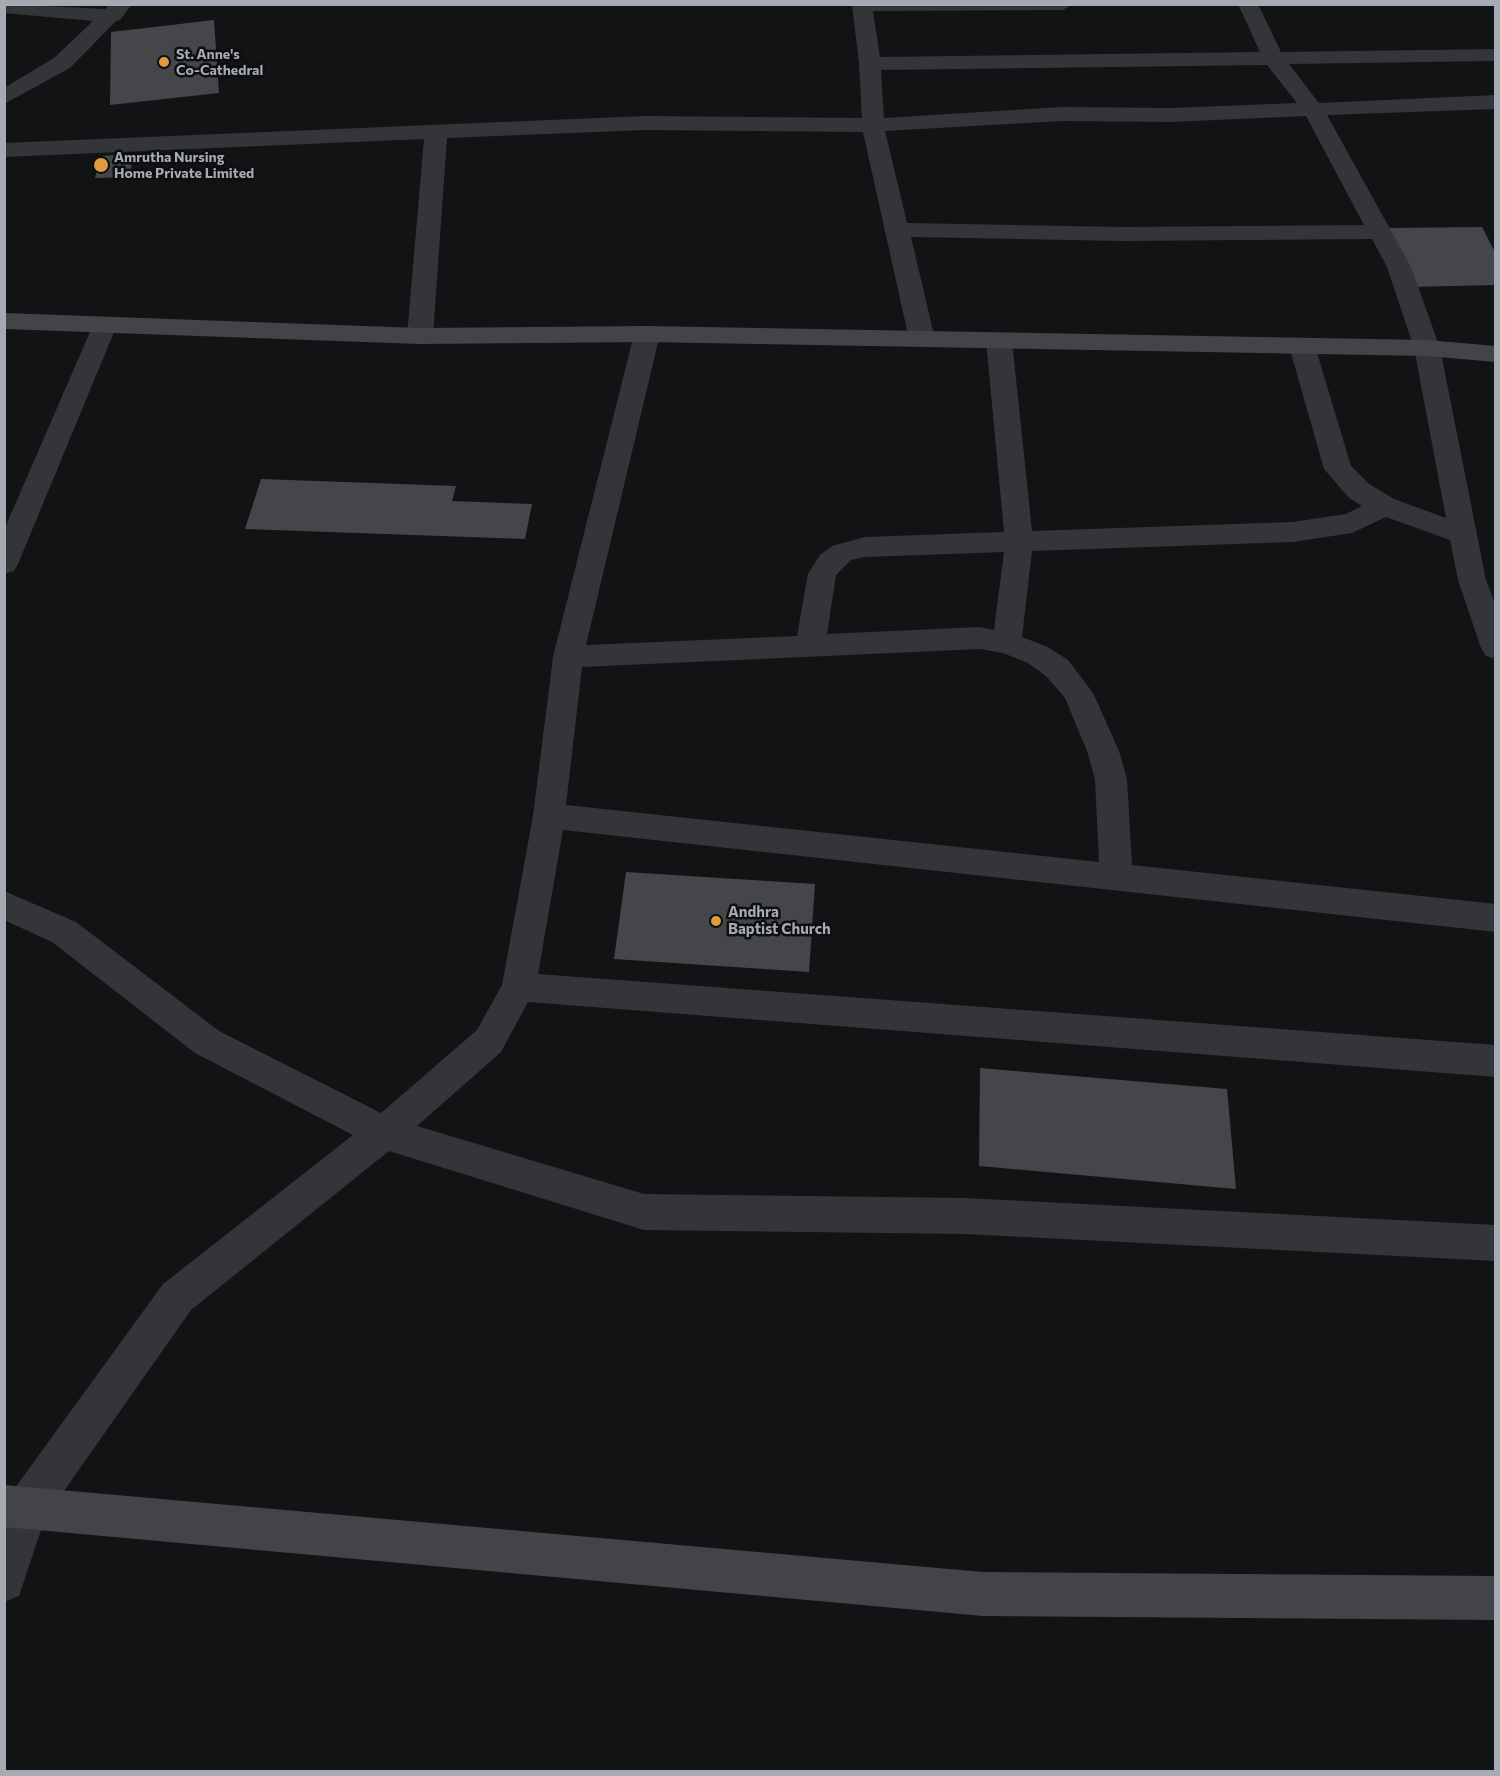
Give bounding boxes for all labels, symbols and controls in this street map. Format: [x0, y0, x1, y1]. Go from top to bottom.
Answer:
place label: St. Anne's Co-Cathedral [176, 46, 263, 78]
marker: St. Anne's Co-Cathedral [157, 55, 171, 69]
place label: Amrutha Nursing Home Private Limited [114, 149, 254, 182]
marker: Amrutha Nursing Home Private Limited [92, 156, 110, 174]
place label: Andhra Baptist Church [728, 903, 831, 938]
marker: Andhra Baptist Church [709, 914, 723, 928]

